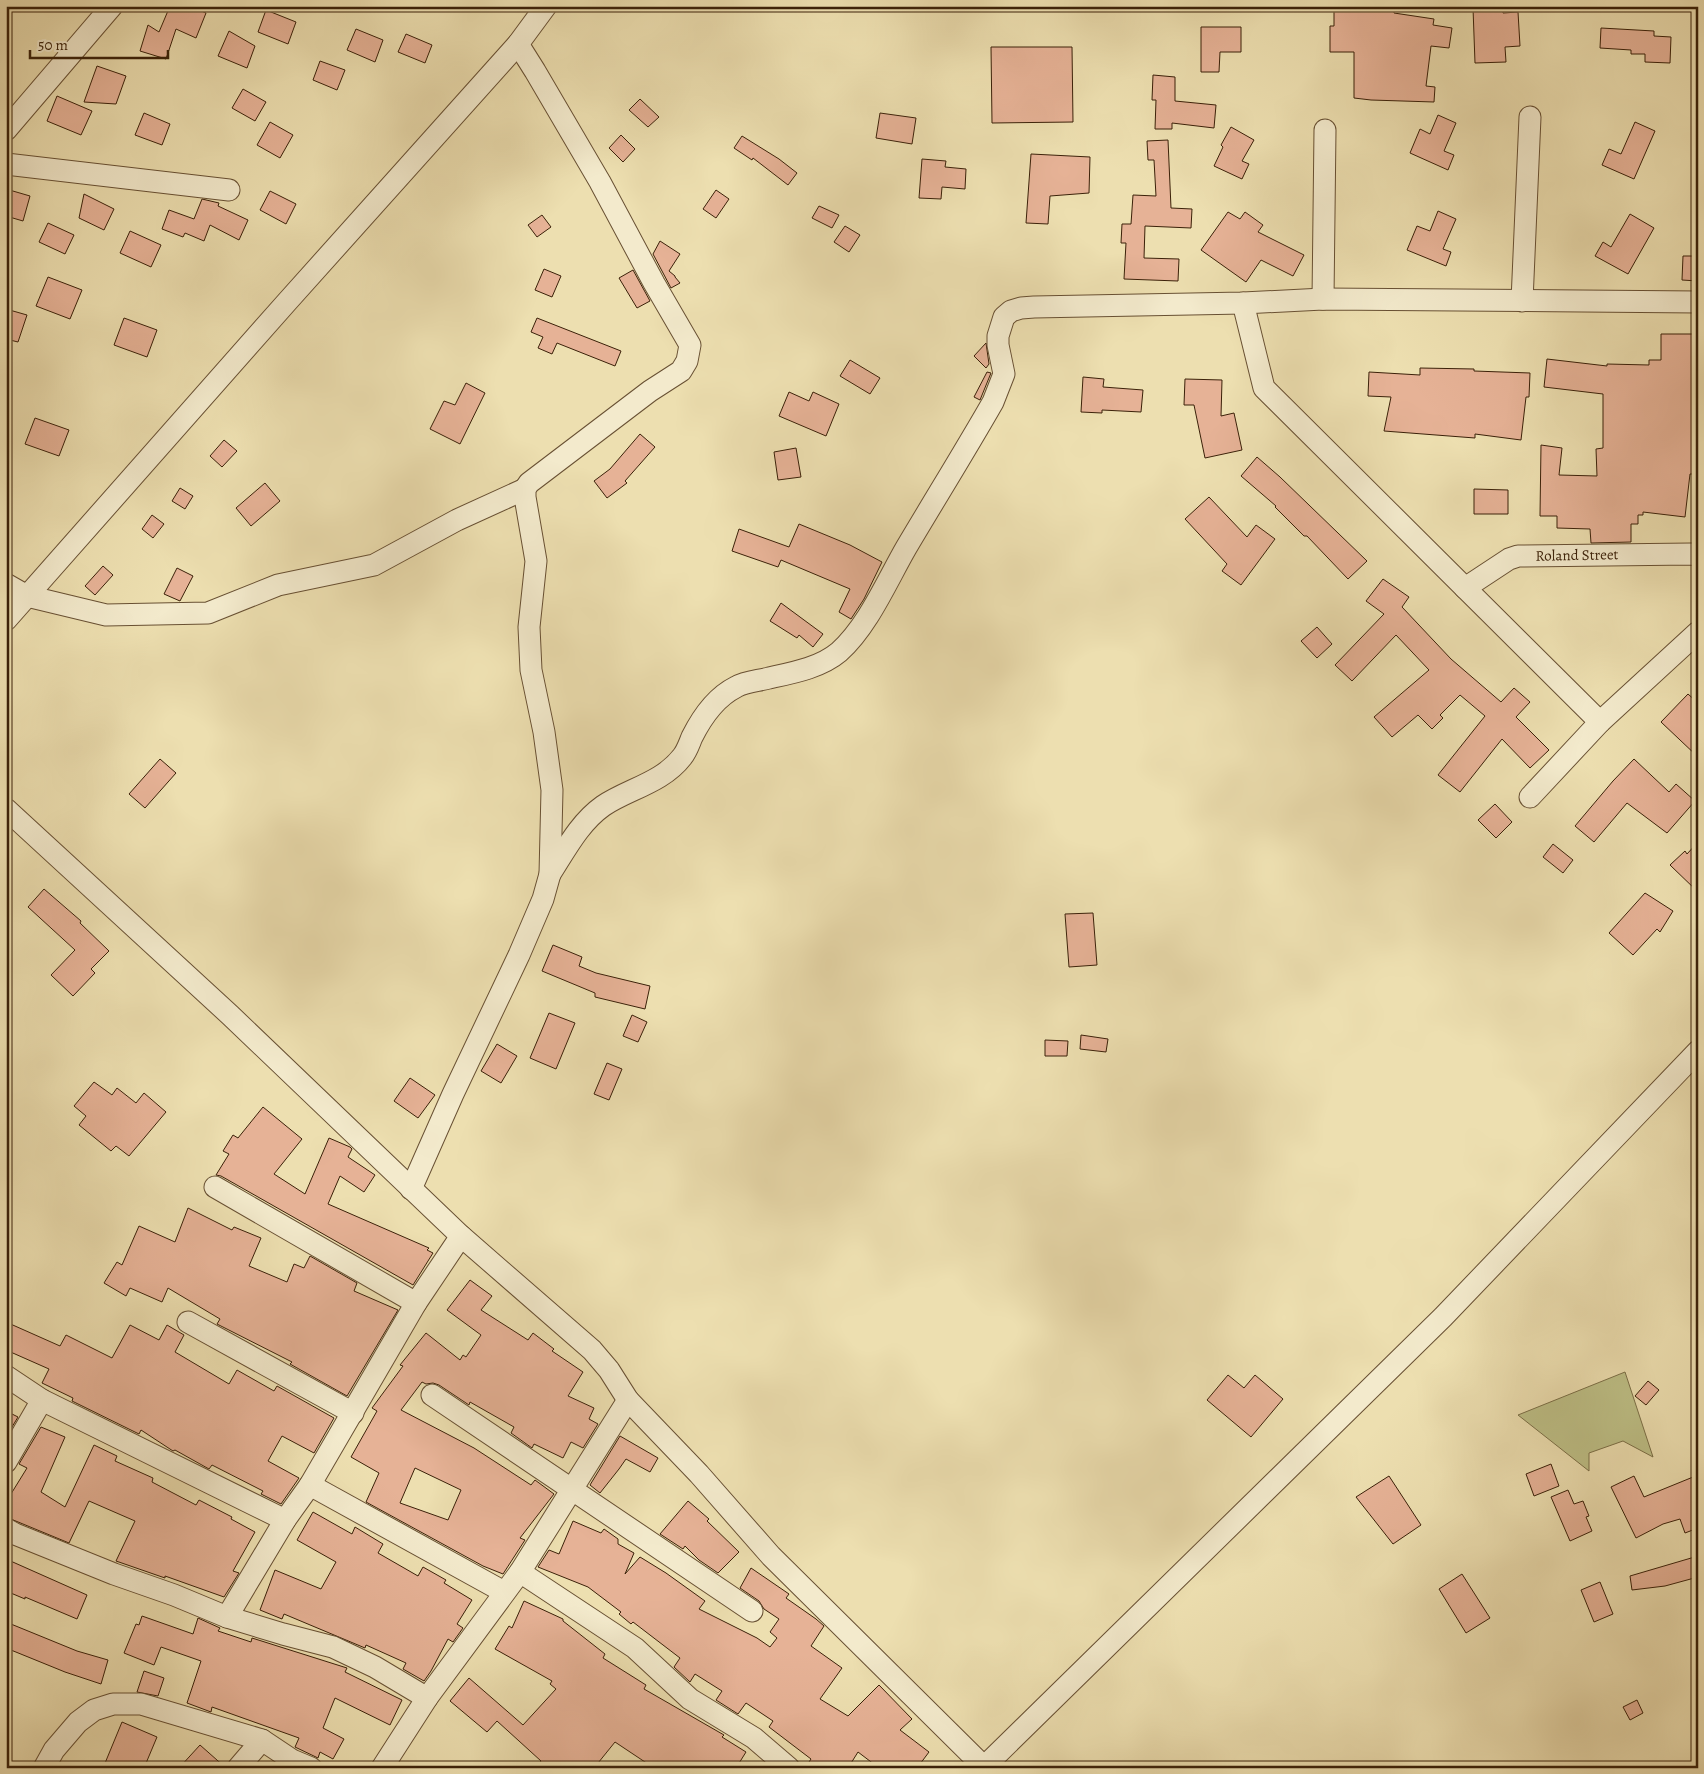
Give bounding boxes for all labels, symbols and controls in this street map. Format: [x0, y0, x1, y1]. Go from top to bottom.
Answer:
scale bar [30, 28, 168, 60]
text: 50 m [38, 35, 68, 55]
street label: Roland Street [1535, 544, 1619, 566]

